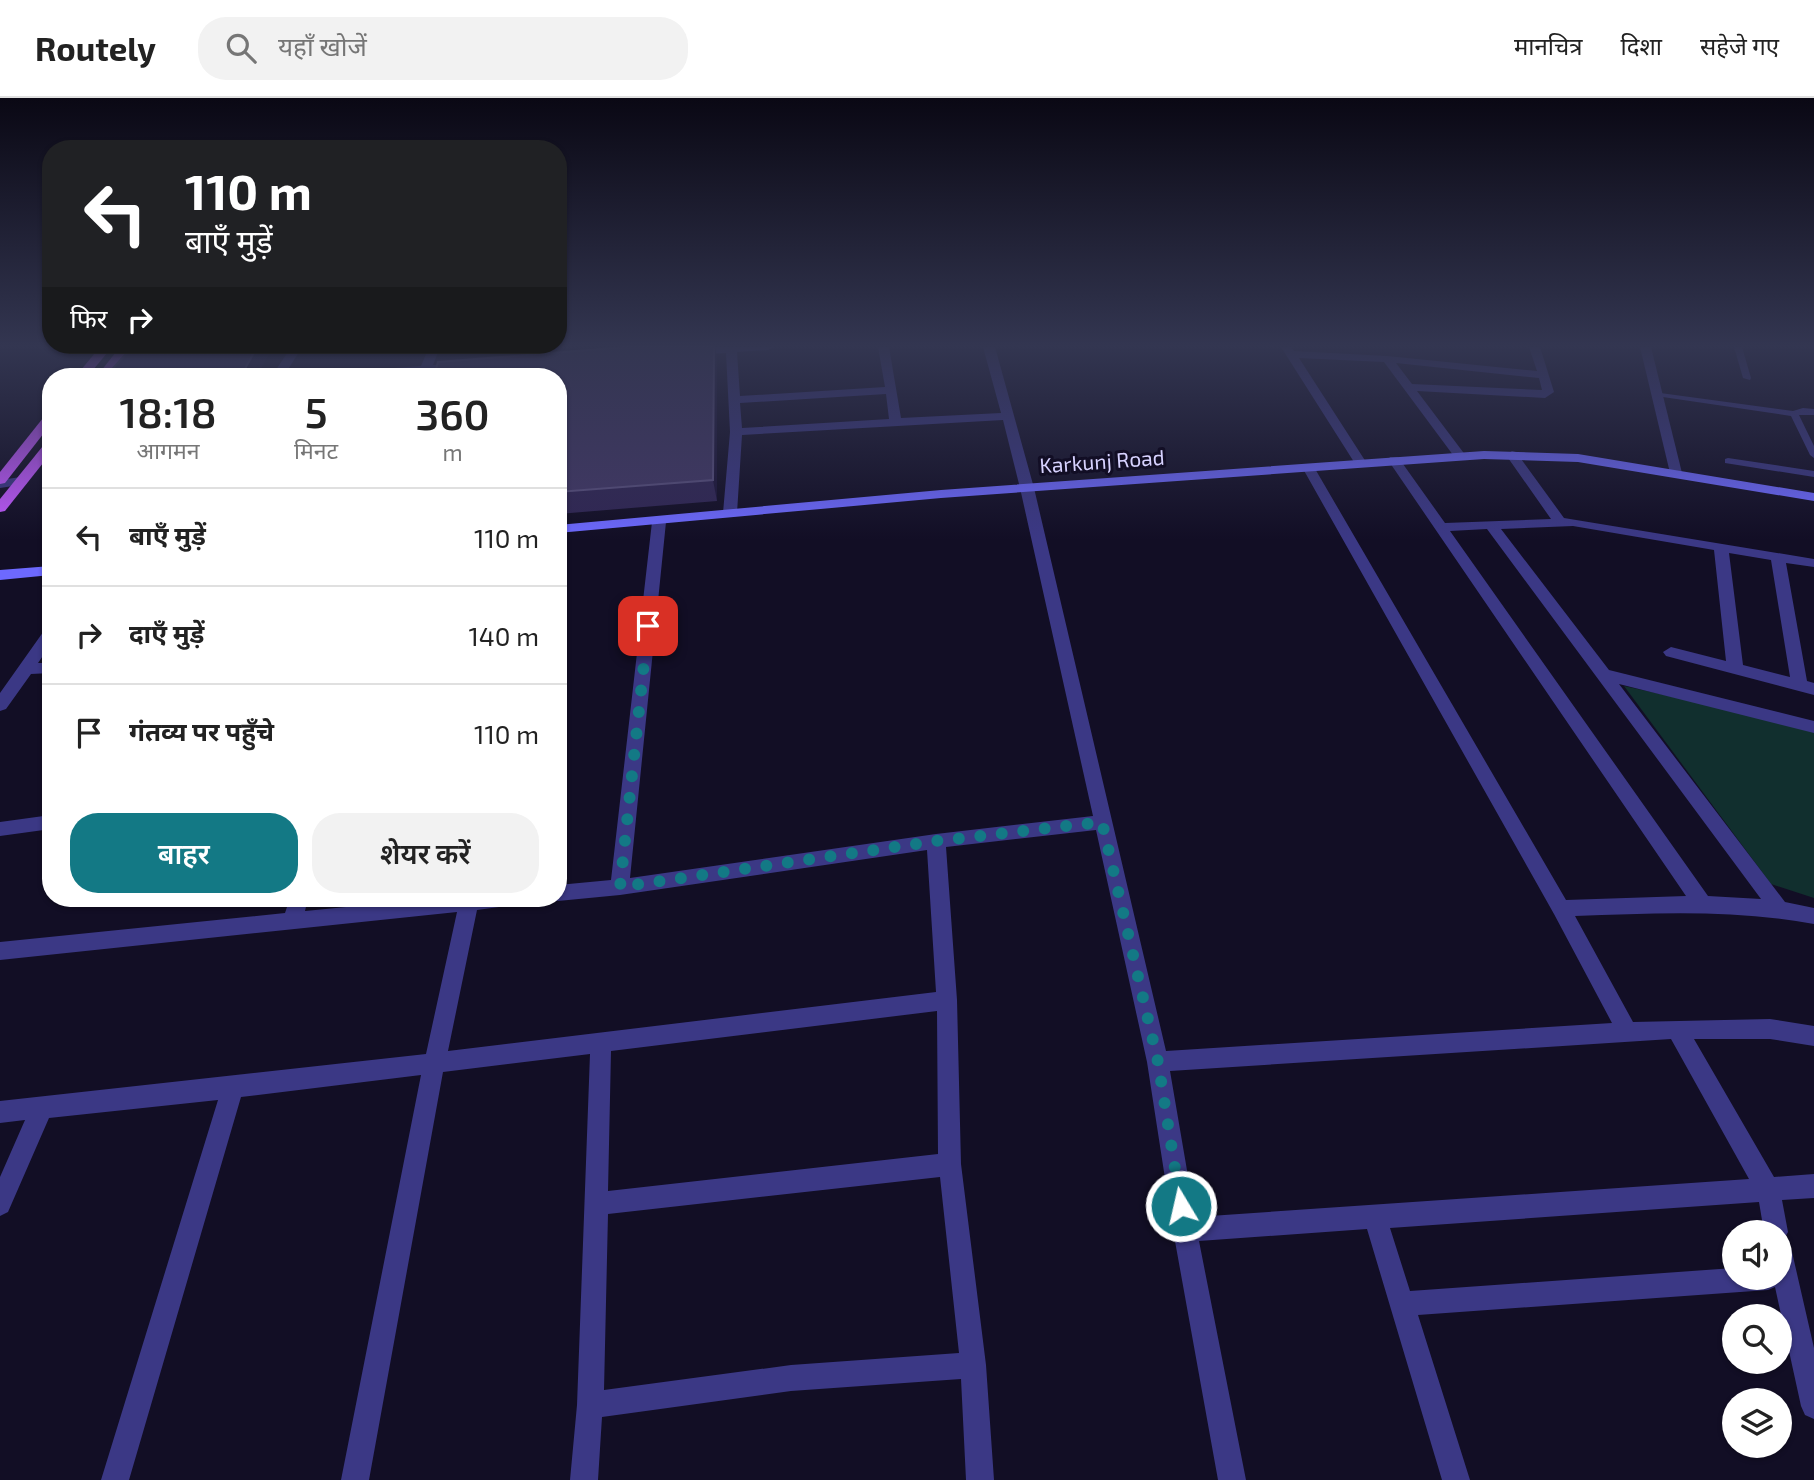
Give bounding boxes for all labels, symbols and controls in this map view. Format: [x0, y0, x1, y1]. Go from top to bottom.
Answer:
search box [198, 17, 688, 80]
text: Routely [35, 28, 156, 68]
icon: search [222, 29, 260, 67]
text: यहाँ खोजें [278, 30, 367, 61]
text: मानचित्र [1514, 31, 1583, 60]
text: दिशा [1621, 31, 1662, 60]
text: सहेजे गए [1700, 31, 1779, 60]
text: 110 m [185, 161, 312, 220]
icon: left [70, 168, 161, 259]
text: बाएँ मुड़ें [185, 221, 273, 259]
icon: right [121, 301, 159, 339]
text: फिर [70, 302, 107, 333]
text: 18:18 [119, 386, 217, 436]
text: 5 [305, 386, 328, 436]
text: 360 [416, 388, 490, 438]
text: आगमन [137, 436, 200, 464]
text: मिनट [294, 436, 338, 464]
text: m [442, 438, 463, 466]
street label: Karkunj Road [1038, 444, 1165, 478]
icon: left [70, 518, 108, 556]
text: बाएँ मुड़ें [129, 519, 206, 550]
text: 110 m [474, 522, 539, 553]
pin [618, 596, 678, 656]
icon: arrive [629, 607, 667, 645]
icon: right [70, 616, 108, 654]
text: दाएँ मुड़ें [129, 617, 204, 648]
text: 140 m [468, 620, 539, 651]
icon: arrive [70, 714, 108, 752]
text: गंतव्य पर पहुँचे [129, 715, 274, 746]
text: 110 m [474, 718, 539, 749]
button: बाहर [70, 813, 298, 893]
button: शेयर करें [312, 813, 539, 893]
position arrow [1144, 1169, 1218, 1243]
map controls [1722, 1220, 1792, 1458]
button: sound [1722, 1220, 1792, 1290]
button: search [1722, 1304, 1792, 1374]
button: layers [1722, 1388, 1792, 1458]

